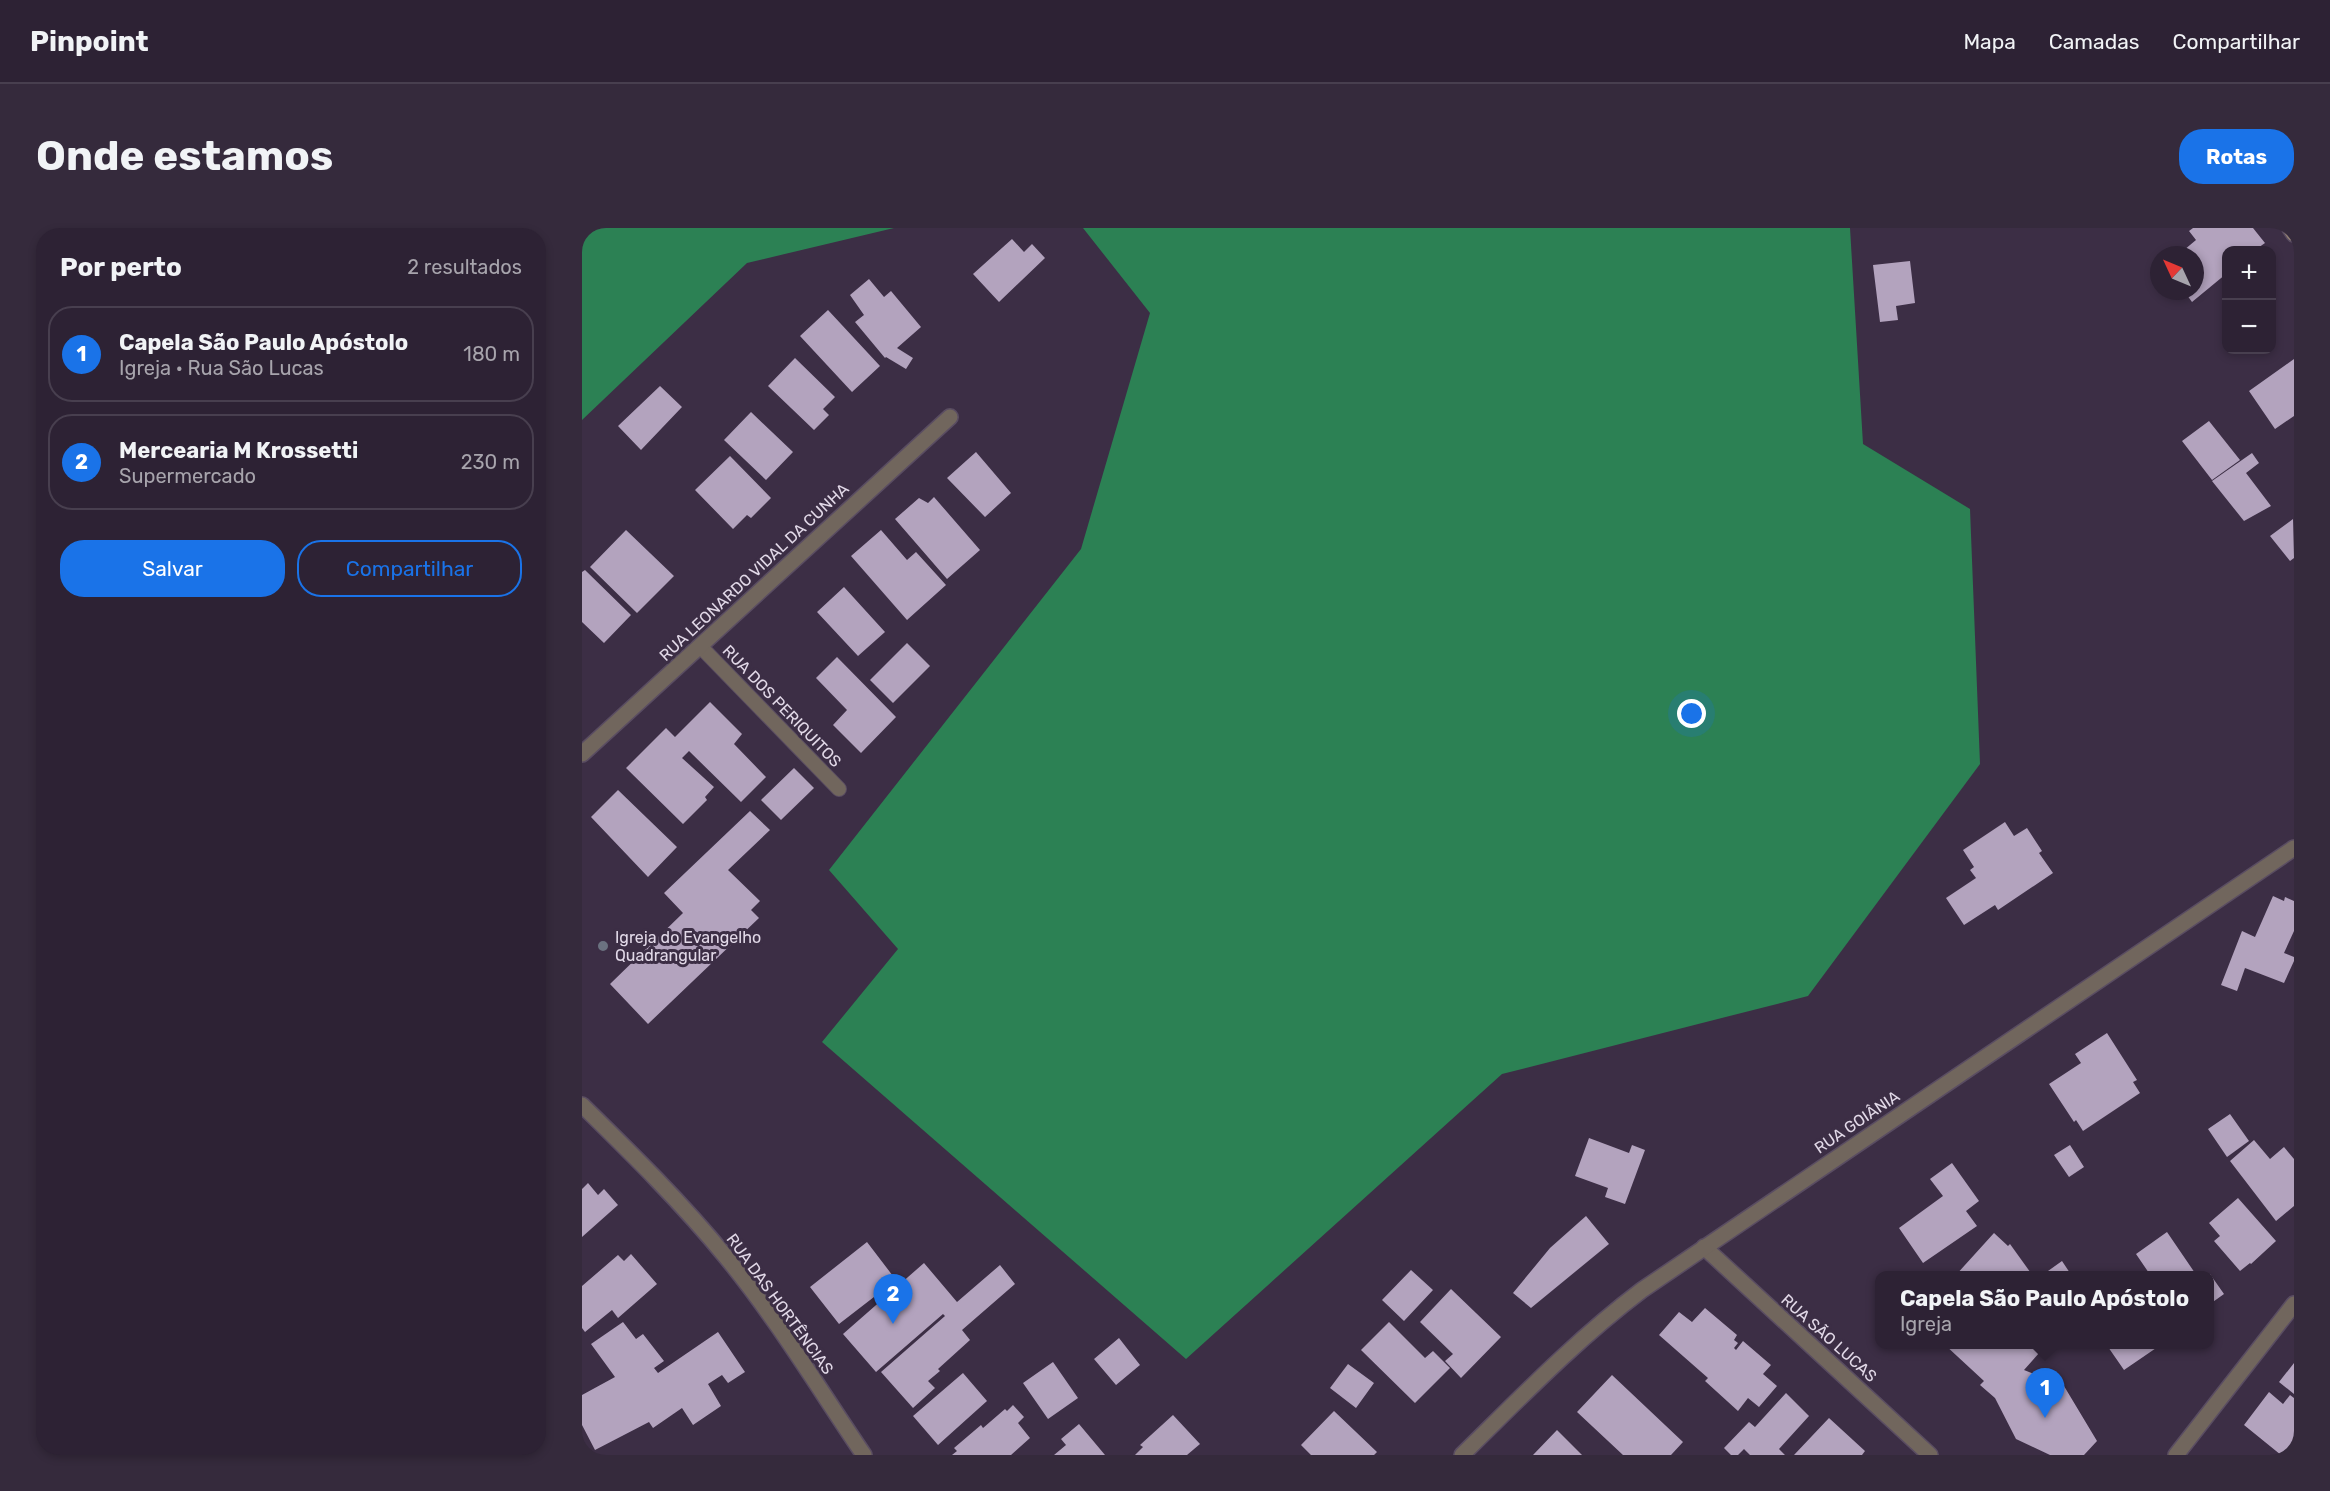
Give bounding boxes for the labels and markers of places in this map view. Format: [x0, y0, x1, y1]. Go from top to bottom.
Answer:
place label: Igreja do Evangelho Quadrangular [615, 928, 761, 965]
marker: Igreja do Evangelho Quadrangular [596, 939, 610, 953]
pin: 2 [874, 1274, 912, 1324]
pin: 1 [2026, 1368, 2064, 1418]

